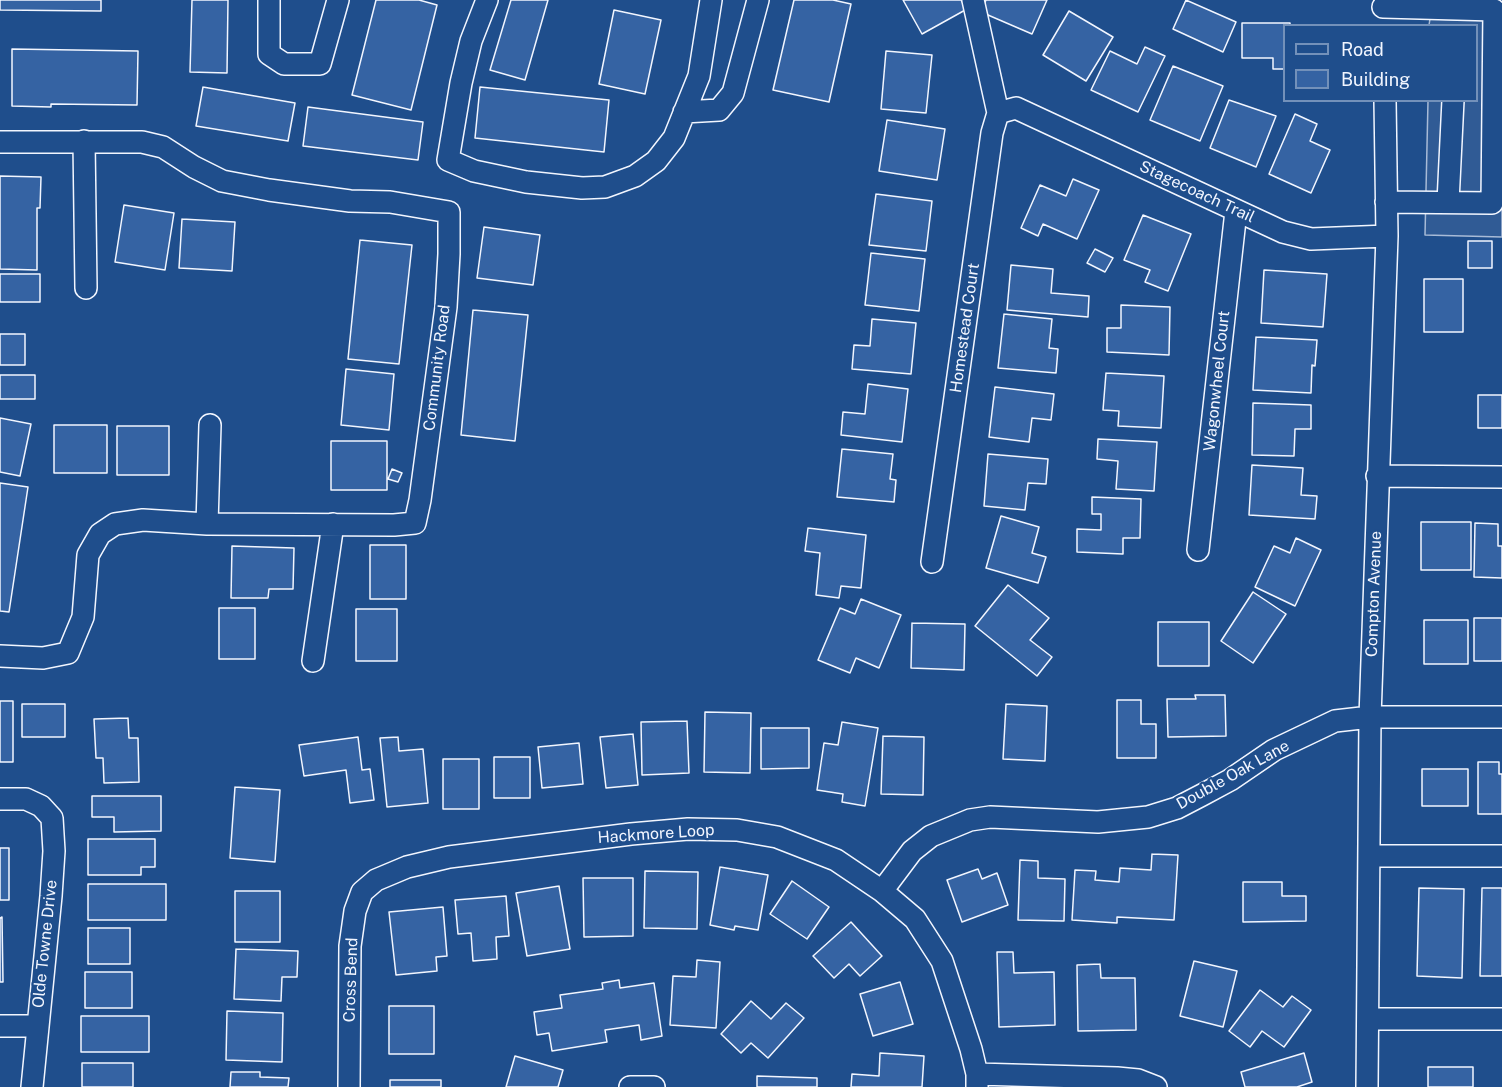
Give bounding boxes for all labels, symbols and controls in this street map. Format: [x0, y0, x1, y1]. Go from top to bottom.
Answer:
legend [1283, 24, 1478, 102]
text: Road [1341, 39, 1384, 60]
text: Building [1341, 69, 1410, 90]
street label: Stagecoach Trail [1136, 157, 1258, 227]
street label: Homestead Court [946, 262, 984, 394]
street label: Community Road [420, 304, 454, 432]
street label: Wagonwheel Court [1200, 310, 1234, 452]
street label: Compton Avenue [1362, 531, 1386, 657]
street label: Double Oak Lane [1173, 736, 1293, 814]
street label: Hackmore Loop [597, 820, 715, 848]
street label: Olde Towne Drive [29, 879, 61, 1009]
street label: Cross Bend [340, 937, 362, 1023]

